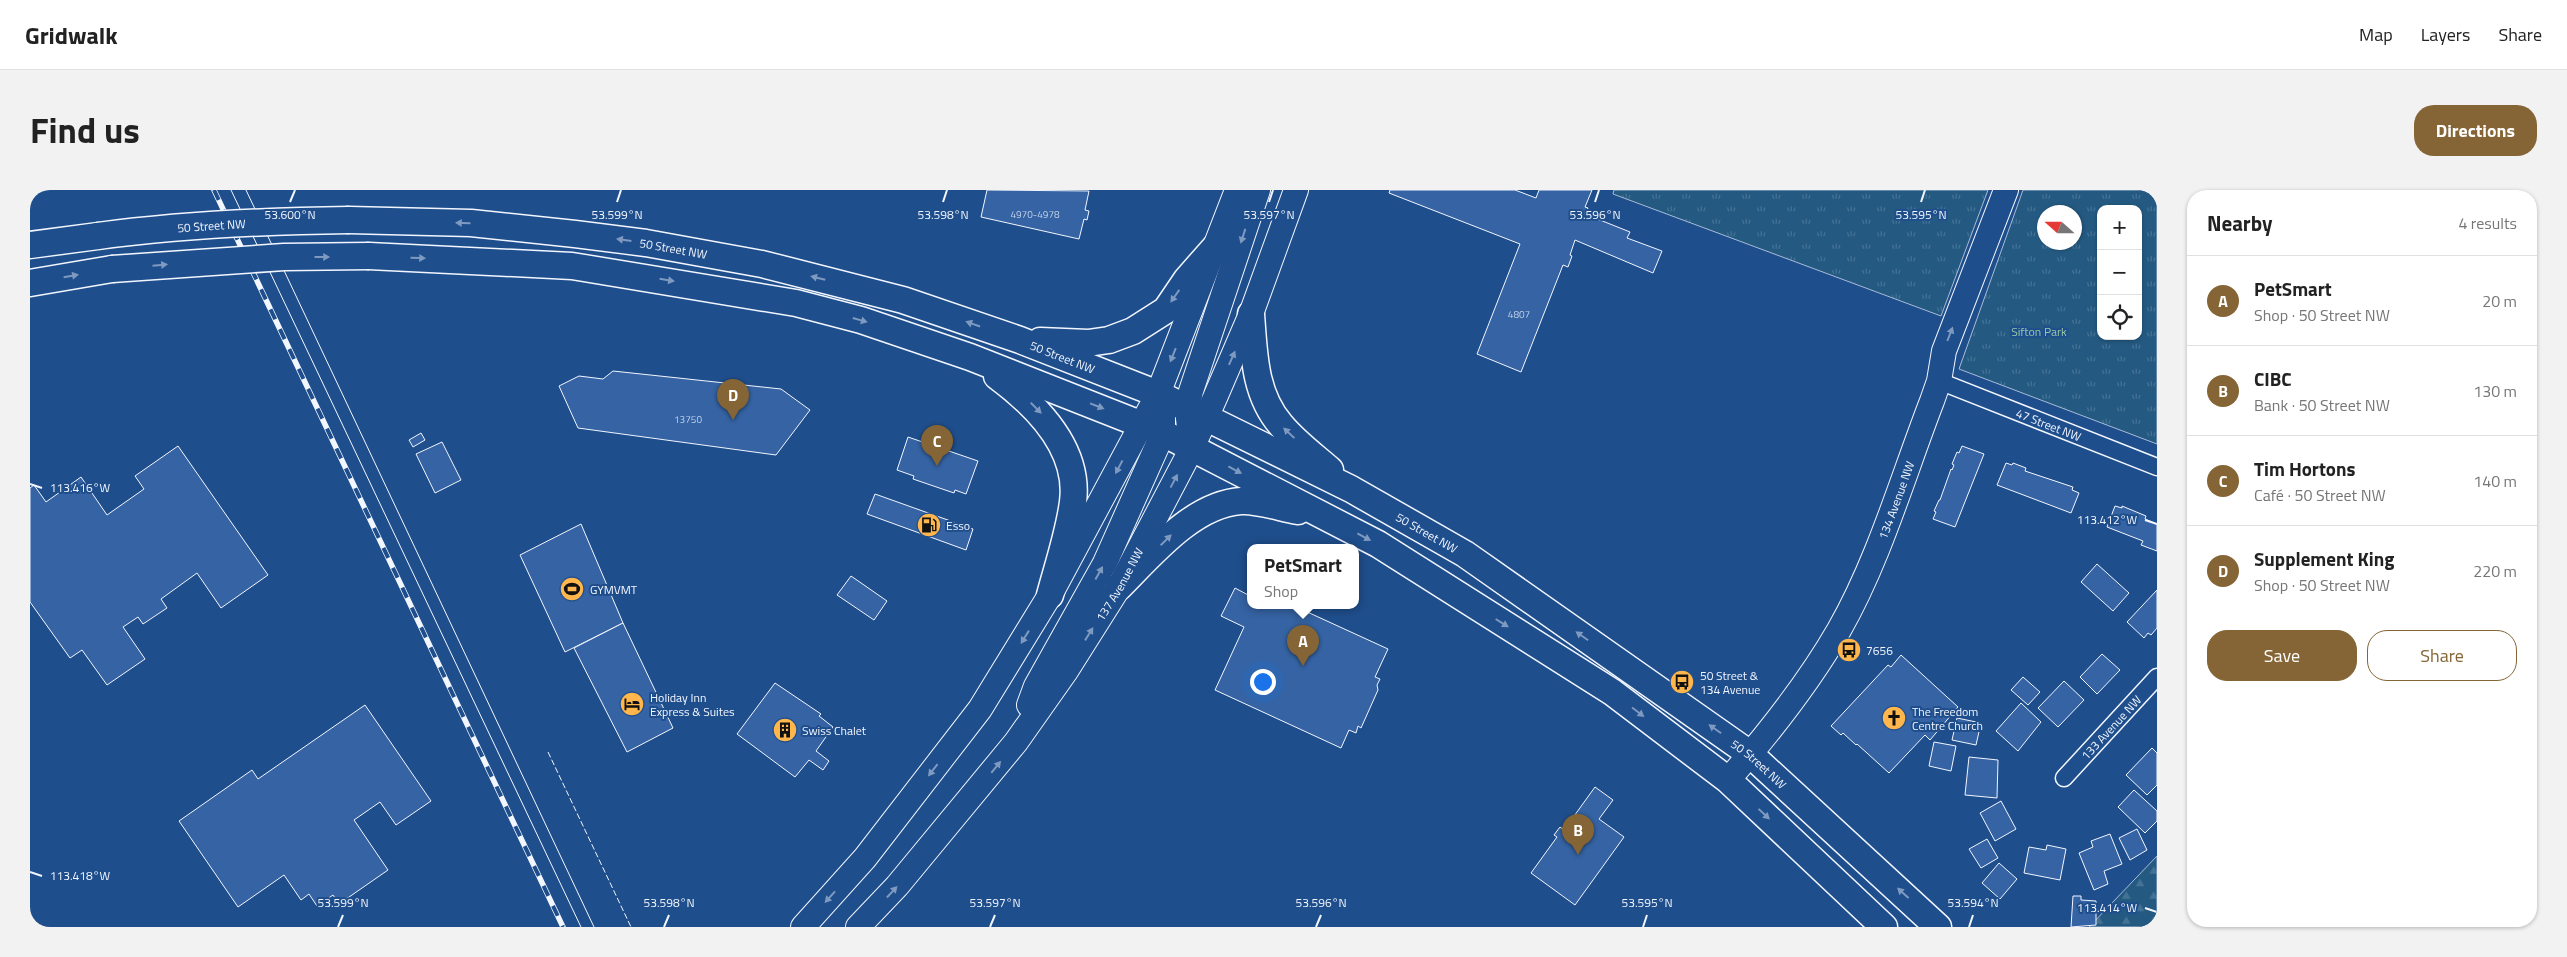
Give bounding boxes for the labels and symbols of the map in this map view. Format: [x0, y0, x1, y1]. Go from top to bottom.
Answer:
text: 53.600°N [264, 205, 316, 224]
text: 53.599°N [591, 205, 643, 224]
text: 53.598°N [917, 205, 969, 224]
text: 53.597°N [1243, 205, 1295, 224]
text: 53.596°N [1569, 205, 1621, 224]
text: 53.595°N [1895, 205, 1947, 224]
north arrow [2037, 205, 2082, 250]
house number: 4970-4978 [1010, 207, 1060, 222]
street label: 50 Street NW [177, 214, 246, 237]
one-way arrow [454, 219, 470, 227]
one-way arrow [1239, 229, 1246, 244]
street label: 50 Street NW [638, 233, 709, 263]
one-way arrow [616, 236, 632, 244]
one-way arrow [315, 252, 331, 260]
one-way arrow [410, 254, 426, 262]
one-way arrow [152, 261, 168, 269]
one-way arrow [63, 272, 79, 280]
one-way arrow [810, 274, 825, 282]
one-way arrow [659, 277, 675, 285]
one-way arrow [1170, 289, 1180, 303]
house number: 4807 [1508, 307, 1530, 322]
one-way arrow [853, 317, 868, 325]
one-way arrow [966, 320, 981, 328]
park label: Sifton Park [2011, 322, 2067, 341]
one-way arrow [1947, 327, 1955, 341]
street label: 50 Street NW [1027, 335, 1098, 378]
one-way arrow [1168, 348, 1176, 362]
one-way arrow [1229, 351, 1237, 365]
pin: D [717, 379, 749, 420]
one-way arrow [1030, 402, 1042, 414]
one-way arrow [1090, 403, 1104, 411]
street label: 47 Street NW [2013, 403, 2084, 446]
house number: 13750 [674, 412, 702, 427]
pin: C [921, 425, 953, 466]
one-way arrow [1284, 427, 1296, 439]
street label: 134 Avenue NW [1873, 458, 1919, 542]
one-way arrow [1115, 460, 1123, 475]
one-way arrow [1228, 466, 1243, 474]
one-way arrow [1170, 474, 1178, 489]
text: 113.416°W [50, 478, 110, 497]
street label: 50 Street NW [1393, 507, 1462, 558]
text: 113.412°W [2077, 510, 2137, 529]
fuel station icon: Esso [916, 512, 942, 538]
place label: Esso [946, 516, 970, 535]
one-way arrow [1357, 533, 1371, 542]
one-way arrow [1160, 534, 1172, 546]
street label: 137 Avenue NW [1090, 544, 1148, 625]
one-way arrow [1095, 567, 1104, 580]
sports icon: GYMVMT [559, 576, 585, 602]
place label: GYMVMT [590, 580, 638, 599]
one-way arrow [1496, 618, 1509, 628]
pin: A [1287, 625, 1319, 666]
one-way arrow [1085, 627, 1094, 641]
one-way arrow [1020, 630, 1029, 643]
one-way arrow [1575, 631, 1588, 641]
bus stop icon: 7656 [1836, 637, 1862, 663]
place label: 7656 [1866, 641, 1893, 660]
place label: 50 Street & 134 Avenue [1700, 666, 1760, 699]
your location [1250, 669, 1276, 695]
bus stop icon: 50 Street & 134 Avenue [1669, 669, 1695, 695]
place label: Holiday Inn Express & Suites [650, 688, 735, 721]
street label: 133 Avenue NW [2076, 690, 2146, 764]
hotel icon: Holiday Inn Express & Suites [619, 691, 645, 717]
place label: The Freedom Centre Church [1912, 702, 1983, 735]
church icon: The Freedom Centre Church [1881, 705, 1907, 731]
one-way arrow [1631, 707, 1645, 717]
building icon: Swiss Chalet [772, 717, 798, 743]
place label: Swiss Chalet [802, 721, 867, 740]
one-way arrow [1708, 724, 1721, 734]
street label: 50 Street NW [1727, 734, 1792, 793]
one-way arrow [990, 760, 1001, 773]
one-way arrow [927, 764, 938, 777]
one-way arrow [1758, 808, 1770, 820]
pin: B [1562, 814, 1594, 855]
text: 113.418°W [50, 866, 110, 885]
one-way arrow [886, 886, 898, 898]
one-way arrow [1896, 888, 1909, 899]
one-way arrow [824, 890, 836, 902]
text: 53.599°N [317, 893, 369, 912]
text: 53.598°N [643, 893, 695, 912]
text: 53.597°N [969, 893, 1021, 912]
text: 53.596°N [1295, 893, 1347, 912]
text: 53.595°N [1621, 893, 1673, 912]
text: 53.594°N [1947, 893, 1999, 912]
text: 113.414°W [2077, 898, 2137, 917]

